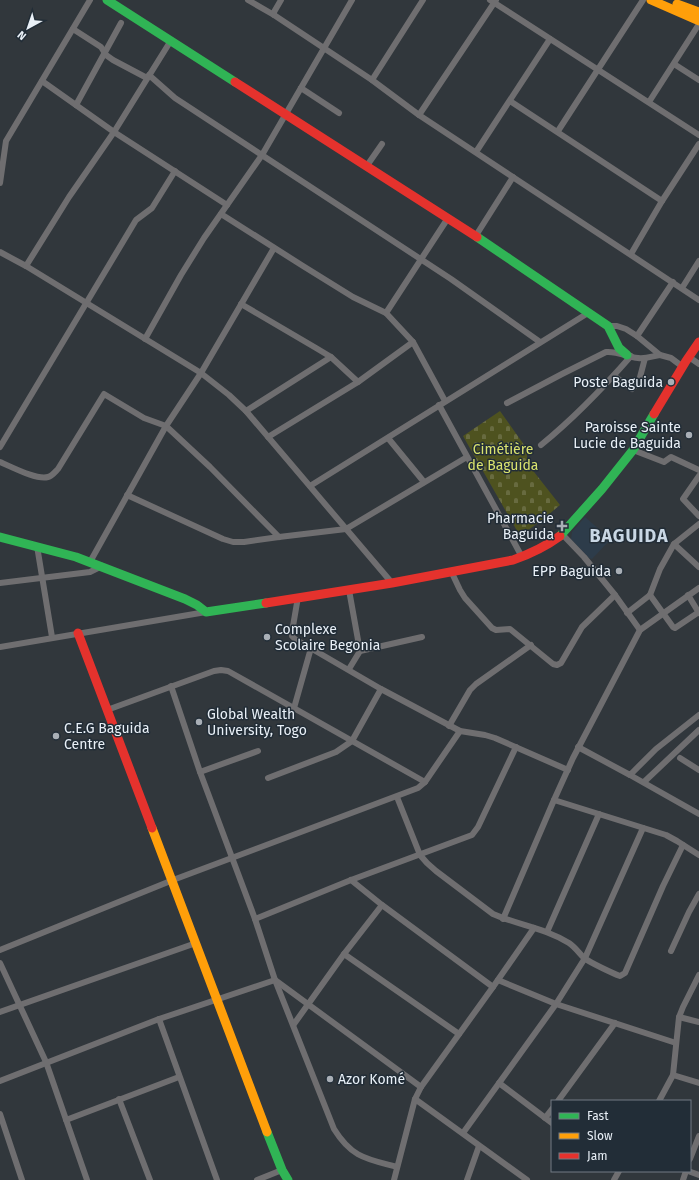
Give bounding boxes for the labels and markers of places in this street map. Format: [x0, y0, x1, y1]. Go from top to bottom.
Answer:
place label: Poste Baguida [573, 374, 663, 391]
marker: Poste Baguida [666, 377, 676, 387]
place label: Paroisse Sainte Lucie de Baguida [573, 419, 681, 452]
marker: Paroisse Sainte Lucie de Baguida [684, 430, 694, 440]
place label: Pharmacie Baguida [487, 510, 554, 543]
marker: Pharmacie Baguida [557, 521, 567, 531]
place label: EPP Baguida [532, 563, 611, 580]
marker: EPP Baguida [614, 566, 624, 576]
place label: Complexe Scolaire Begonia [275, 621, 380, 654]
marker: Complexe Scolaire Begonia [262, 632, 272, 642]
place label: Global Wealth University, Togo [207, 706, 307, 739]
marker: Global Wealth University, Togo [194, 717, 204, 727]
place label: C.E.G Baguida Centre [64, 720, 150, 753]
marker: C.E.G Baguida Centre [51, 731, 61, 741]
place label: Azor Komé [338, 1071, 405, 1088]
marker: Azor Komé [325, 1074, 335, 1084]

